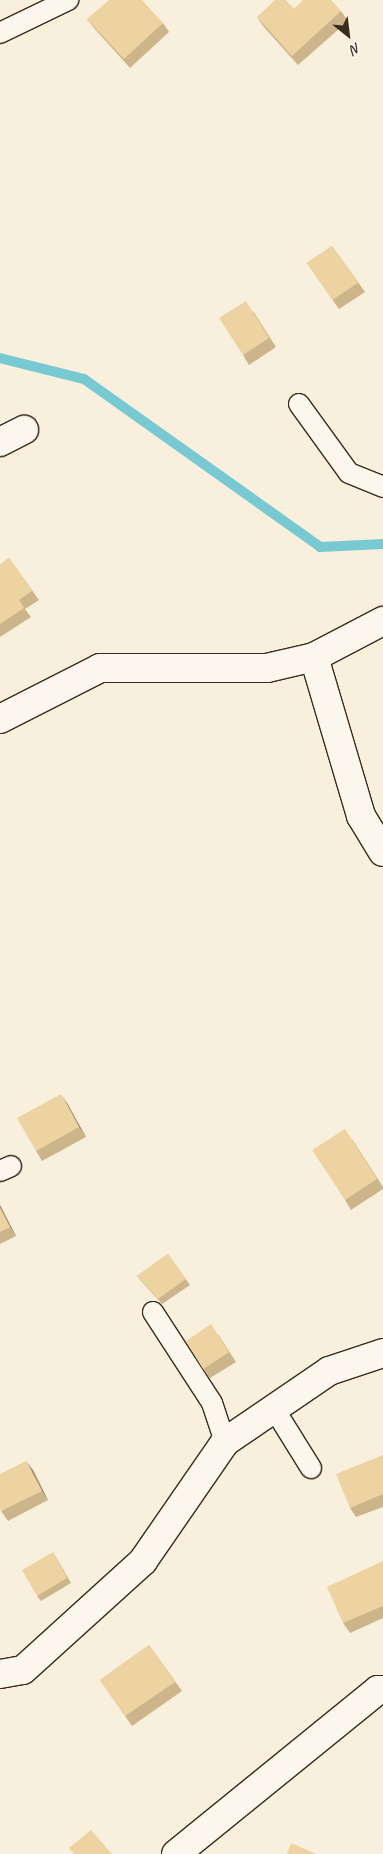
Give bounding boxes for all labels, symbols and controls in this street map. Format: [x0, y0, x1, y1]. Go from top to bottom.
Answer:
north arrow [323, 10, 373, 60]
text: N [348, 39, 363, 58]

